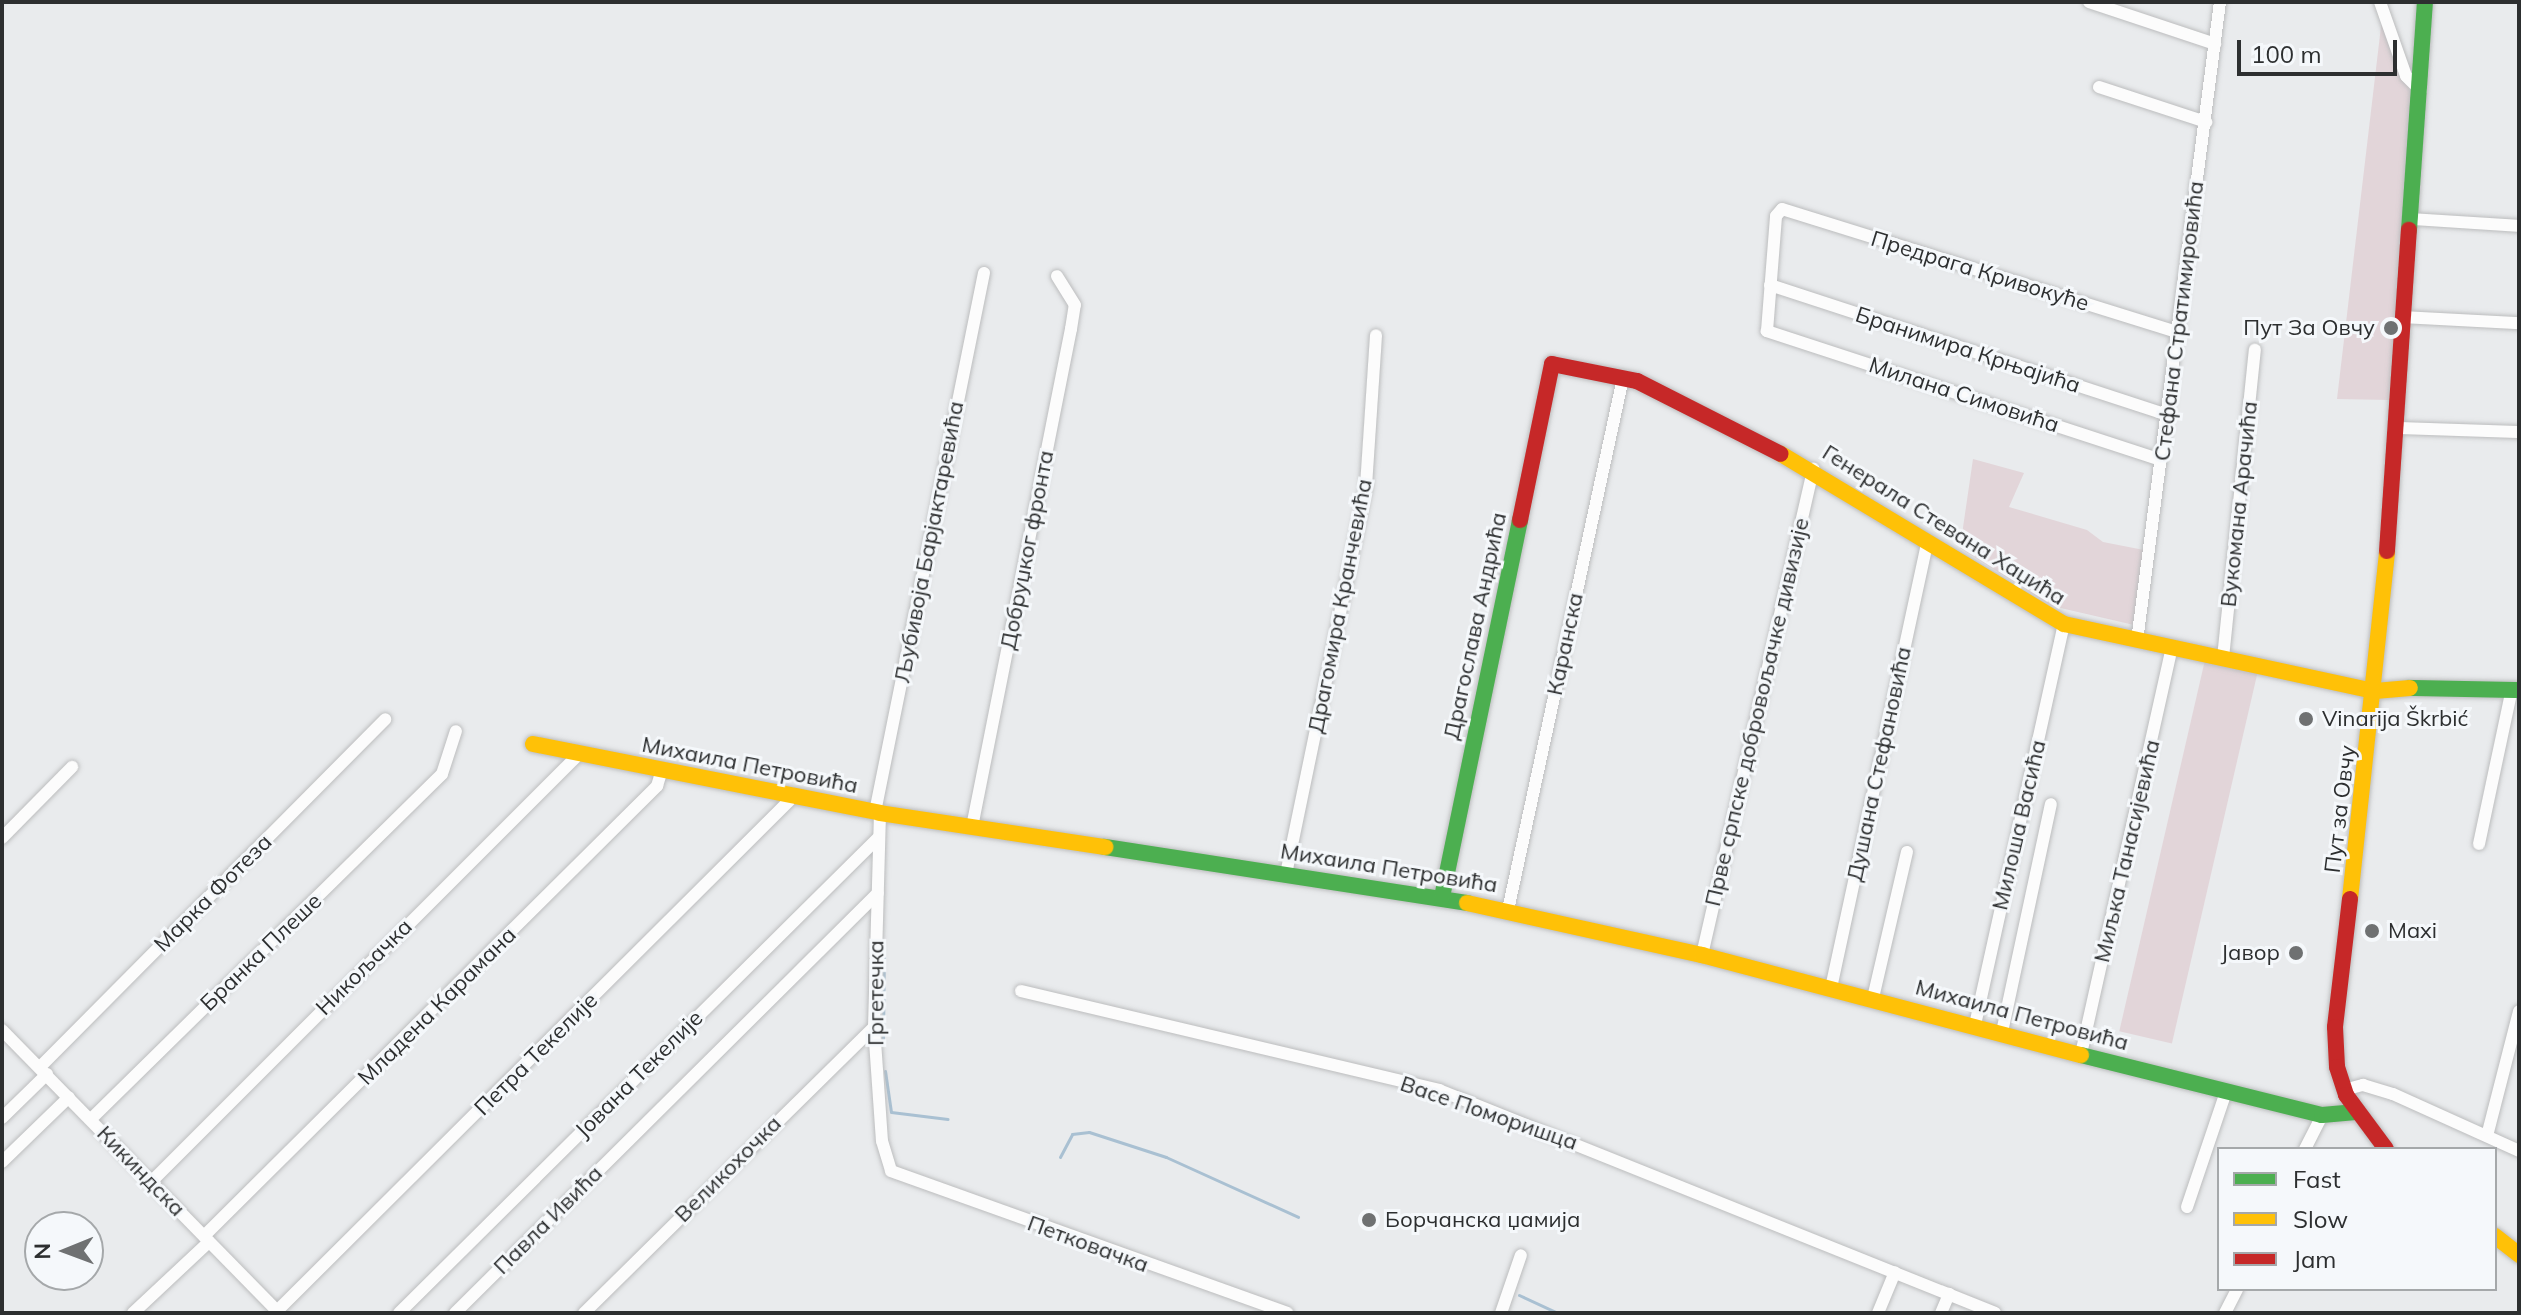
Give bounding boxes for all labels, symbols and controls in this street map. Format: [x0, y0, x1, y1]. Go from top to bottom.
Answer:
scale bar [2241, 24, 2401, 74]
text: 100 m [2251, 39, 2322, 69]
street label: Стефана Стратимировића [2149, 179, 2209, 463]
street label: Предрага Кривокуће [1868, 225, 2092, 317]
street label: Бранимира Крњајића [1852, 301, 2084, 399]
place label: Пут За Овчу [2243, 315, 2375, 341]
marker: Пут За Овчу [2382, 319, 2400, 337]
street label: Милана Симовића [1866, 352, 2062, 438]
street label: Љубивоја Барјактаревића [889, 399, 969, 685]
street label: Вукомана Арачића [2215, 400, 2263, 608]
street label: Генерала Стевана Хаџића [1818, 439, 2070, 611]
street label: Добруџког фронта [995, 448, 1059, 652]
street label: Драгомира Кранчевића [1302, 477, 1378, 735]
street label: Драгослава Андрића [1438, 510, 1512, 742]
street label: Прве српске добровољачке дивизије [1699, 515, 1815, 909]
street label: Каранска [1541, 590, 1589, 698]
street label: Душана Стефановића [1841, 644, 1917, 884]
place label: Vinarija Škrbić [2322, 706, 2468, 732]
marker: Vinarija Škrbić [2297, 710, 2315, 728]
street label: Михаила Петровића [640, 731, 860, 799]
street label: Милоша Васића [1987, 737, 2051, 913]
street label: Миљка Танасијевића [2088, 737, 2166, 965]
street label: Пут за Овчу [2319, 744, 2361, 874]
street label: Марка Фотеза [149, 829, 277, 957]
street label: Михаила Петровића [1279, 838, 1499, 898]
street label: Бранка Плеше [195, 888, 327, 1016]
street label: Никољачка [310, 913, 418, 1021]
place label: Maxi [2388, 918, 2437, 944]
street label: Младена Карамана [352, 921, 522, 1091]
marker: Maxi [2363, 922, 2381, 940]
street label: Гргетечка [863, 940, 889, 1046]
place label: Јавор [2221, 940, 2280, 966]
marker: Јавор [2287, 944, 2305, 962]
street label: Михаила Петровића [1913, 974, 2131, 1056]
street label: Петра Текелије [469, 987, 603, 1121]
street label: Јована Текелије [570, 1005, 708, 1143]
street label: Васе Поморишца [1397, 1070, 1581, 1156]
street label: Великохочка [669, 1110, 787, 1228]
street label: Кикиндска [91, 1120, 191, 1222]
legend [2217, 1147, 2497, 1291]
street label: Павла Ивића [488, 1160, 608, 1280]
text: Fast [2293, 1164, 2341, 1194]
text: Slow [2293, 1204, 2348, 1234]
place label: Борчанска џамија [1385, 1207, 1580, 1233]
street label: Петковачка [1024, 1210, 1152, 1278]
north arrow [24, 1211, 104, 1291]
marker: Борчанска џамија [1360, 1211, 1378, 1229]
text: N [28, 1243, 56, 1260]
text: Jam [2293, 1244, 2336, 1274]

